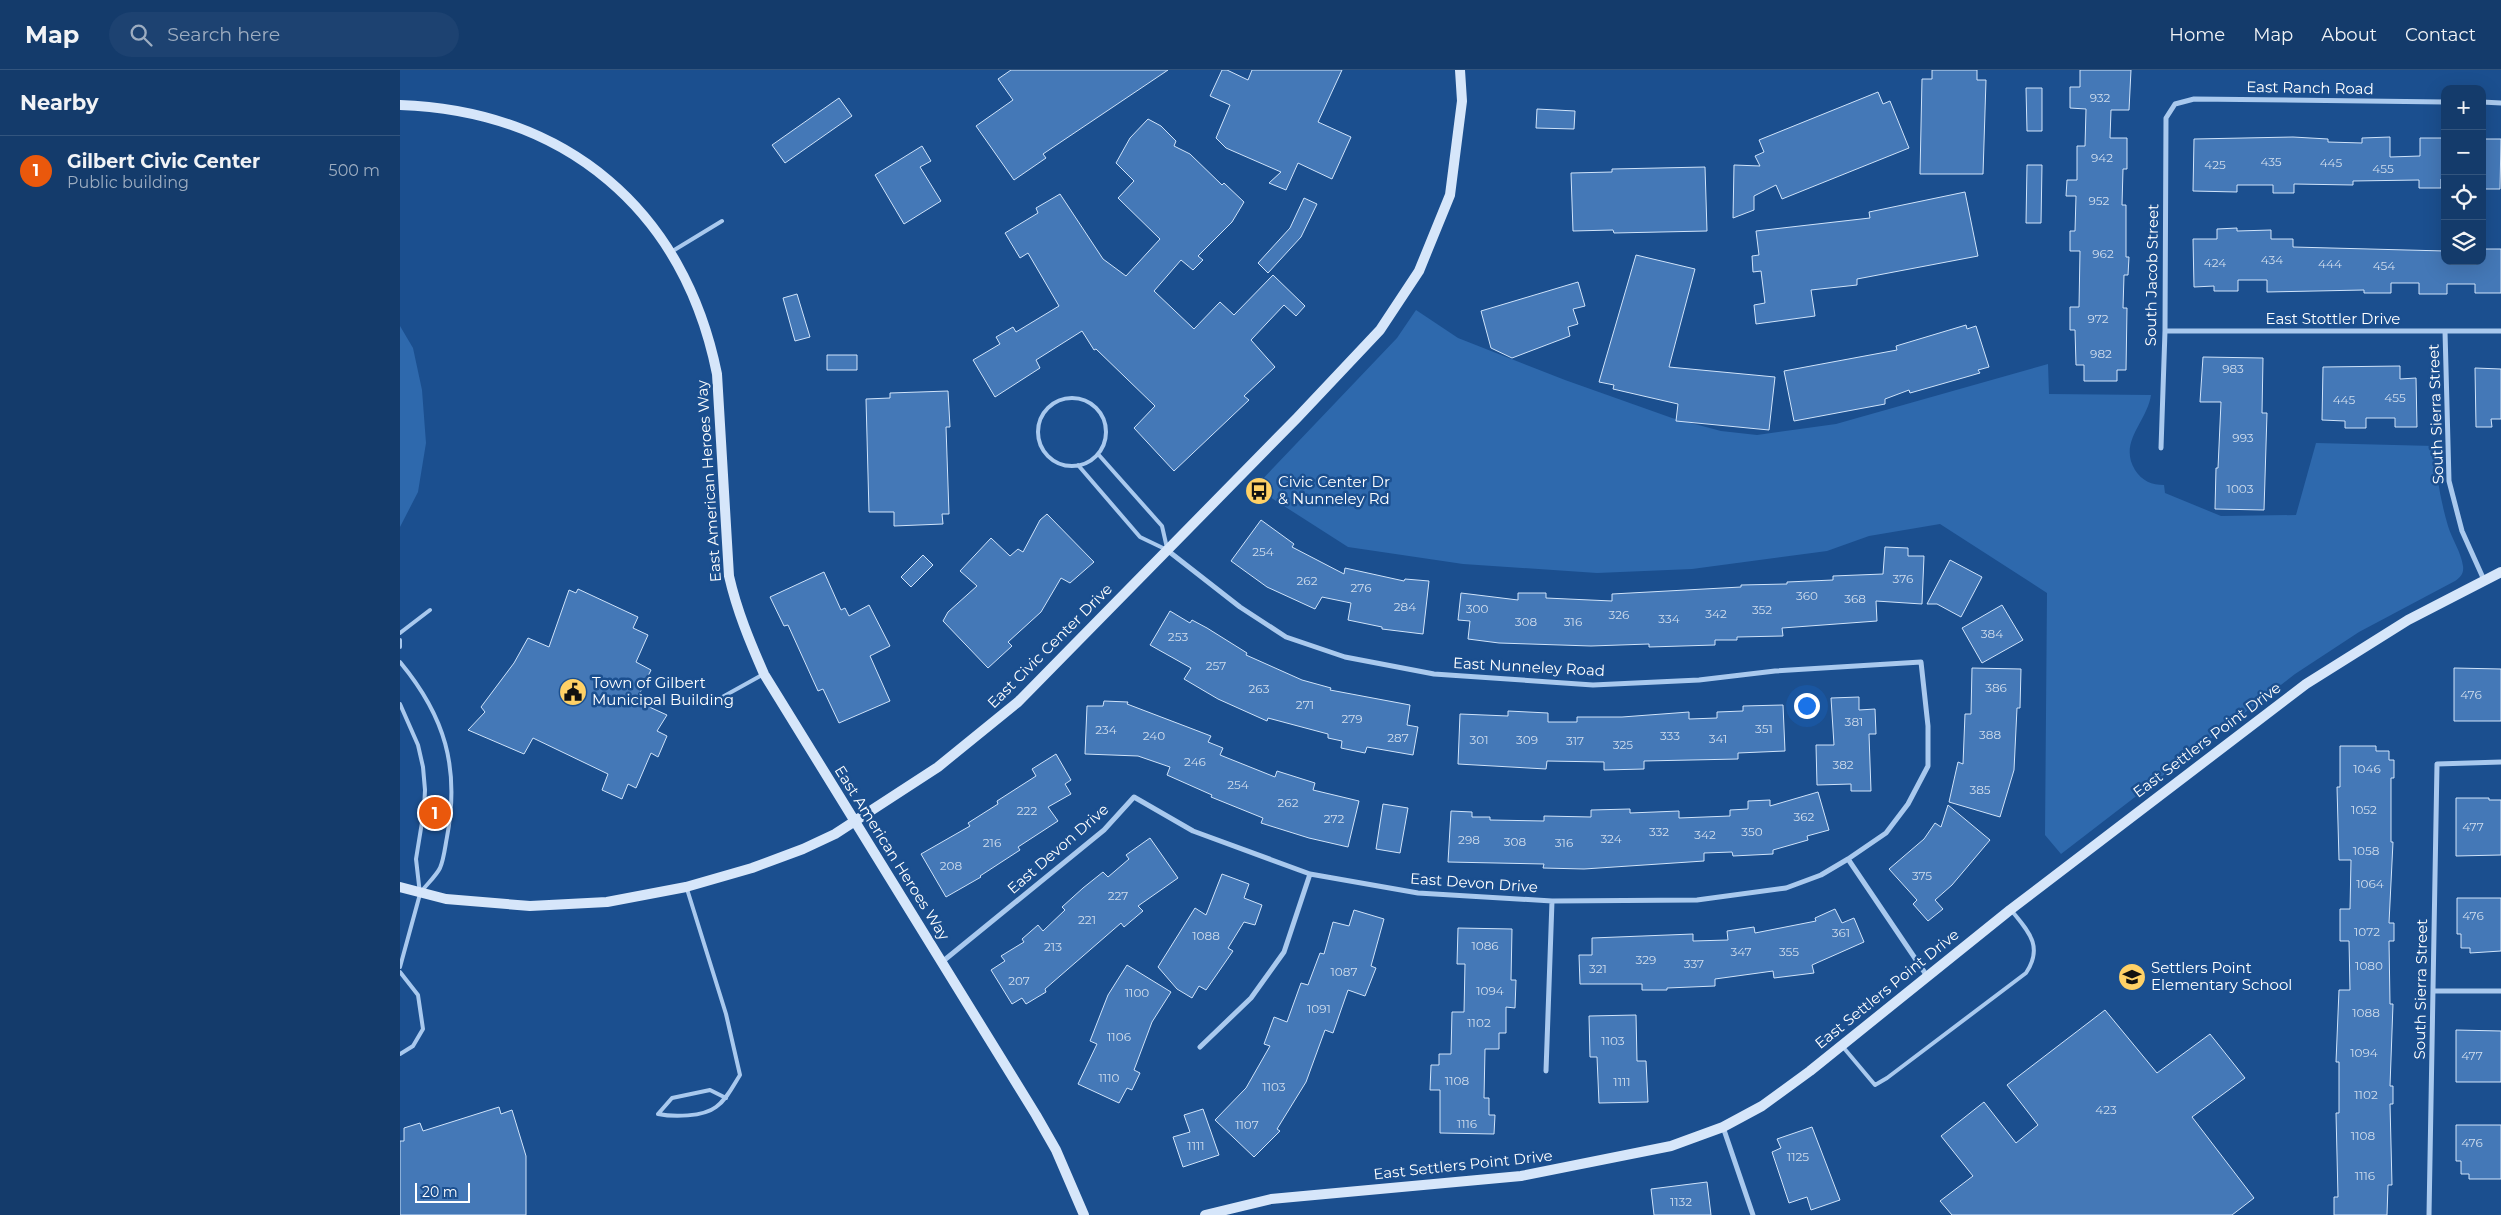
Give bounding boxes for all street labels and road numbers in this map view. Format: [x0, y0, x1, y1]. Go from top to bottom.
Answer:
street label: East Ranch Road [2246, 77, 2374, 98]
street label: South Jacob Street [2141, 204, 2162, 346]
street label: East Stottler Drive [2266, 309, 2400, 328]
street label: South Sierra Street [2424, 343, 2447, 485]
street label: East American Heroes Way [692, 379, 725, 583]
street label: East Civic Center Drive [983, 579, 1116, 712]
street label: East Nunneley Road [1453, 653, 1605, 680]
street label: East Settlers Point Drive [2129, 678, 2284, 801]
street label: East American Heroes Way [831, 762, 955, 944]
street label: East Devon Drive [1003, 799, 1112, 898]
street label: East Devon Drive [1409, 869, 1539, 896]
street label: South Sierra Street [2410, 919, 2431, 1059]
street label: East Settlers Point Drive [1811, 925, 1963, 1053]
street label: East Settlers Point Drive [1372, 1146, 1554, 1183]

